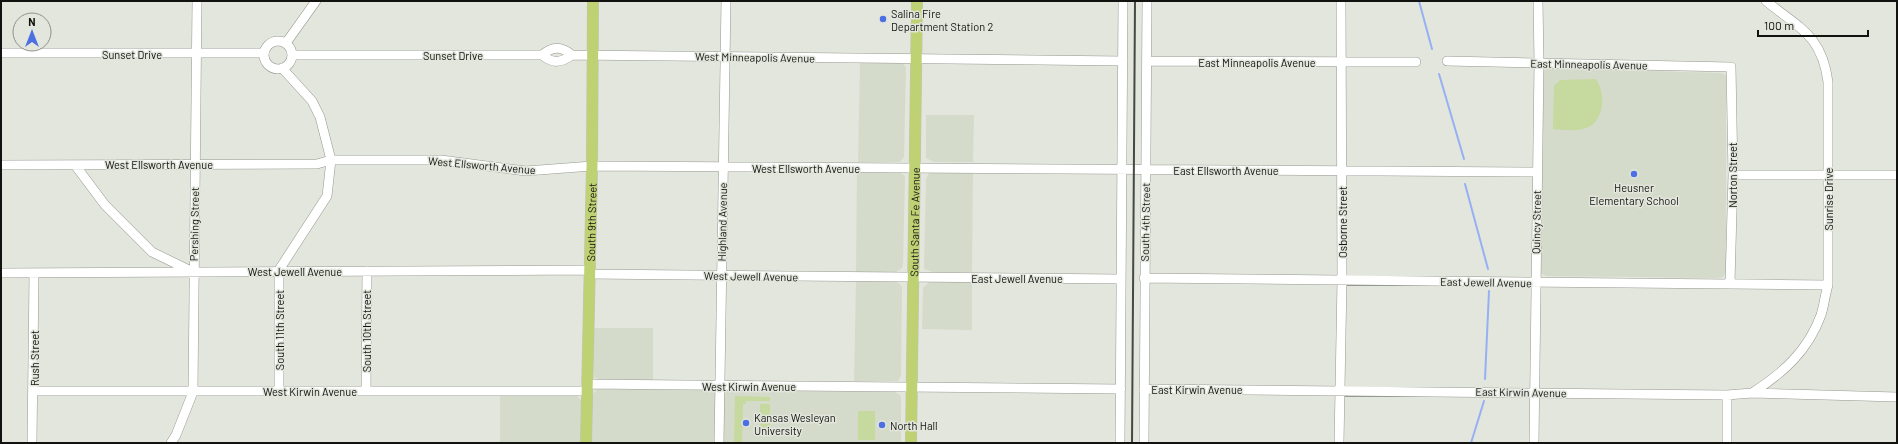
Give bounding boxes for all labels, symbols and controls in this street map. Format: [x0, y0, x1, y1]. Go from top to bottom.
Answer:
place label: Salina Fire Department Station 2 [891, 7, 993, 33]
north arrow [12, 12, 52, 52]
scale bar [1758, 12, 1868, 38]
marker: Salina Fire Department Station 2 [878, 14, 888, 24]
text: N [28, 15, 36, 28]
text: 100 m [1764, 18, 1794, 32]
street label: Sunset Drive [102, 48, 162, 61]
street label: Sunset Drive [423, 49, 483, 62]
street label: West Minneapolis Avenue [695, 49, 815, 65]
street label: East Minneapolis Avenue [1198, 56, 1316, 69]
street label: East Minneapolis Avenue [1530, 56, 1648, 72]
street label: Norton Street [1726, 142, 1739, 208]
street label: West Ellsworth Avenue [428, 154, 537, 176]
street label: West Ellsworth Avenue [105, 158, 213, 171]
street label: West Ellsworth Avenue [752, 162, 860, 175]
street label: East Ellsworth Avenue [1173, 164, 1279, 177]
street label: South Santa Fe Avenue [907, 167, 921, 277]
street label: Sunrise Drive [1822, 167, 1835, 230]
marker: Heusner Elementary School [1629, 169, 1639, 179]
place label: Heusner Elementary School [1589, 181, 1679, 207]
street label: Highland Avenue [715, 182, 729, 262]
street label: South 9th Street [583, 183, 598, 261]
street label: South 4th Street [1138, 183, 1152, 261]
street label: Osborne Street [1336, 186, 1349, 258]
street label: Pershing Street [187, 187, 201, 261]
street label: Quincy Street [1529, 190, 1543, 254]
street label: West Jewell Avenue [248, 265, 342, 278]
street label: West Jewell Avenue [704, 269, 798, 283]
street label: East Jewell Avenue [971, 272, 1063, 285]
street label: East Jewell Avenue [1440, 275, 1532, 289]
street label: South 11th Street [273, 290, 286, 370]
street label: South 10th Street [360, 290, 373, 372]
street label: Rush Street [28, 330, 41, 386]
street label: West Kirwin Avenue [702, 380, 796, 393]
street label: East Kirwin Avenue [1151, 383, 1243, 396]
street label: West Kirwin Avenue [263, 385, 357, 398]
street label: East Kirwin Avenue [1475, 385, 1567, 399]
place label: Kansas Wesleyan University [754, 411, 836, 437]
marker: Kansas Wesleyan University [741, 418, 751, 428]
place label: North Hall [890, 419, 938, 432]
marker: North Hall [877, 420, 887, 430]

